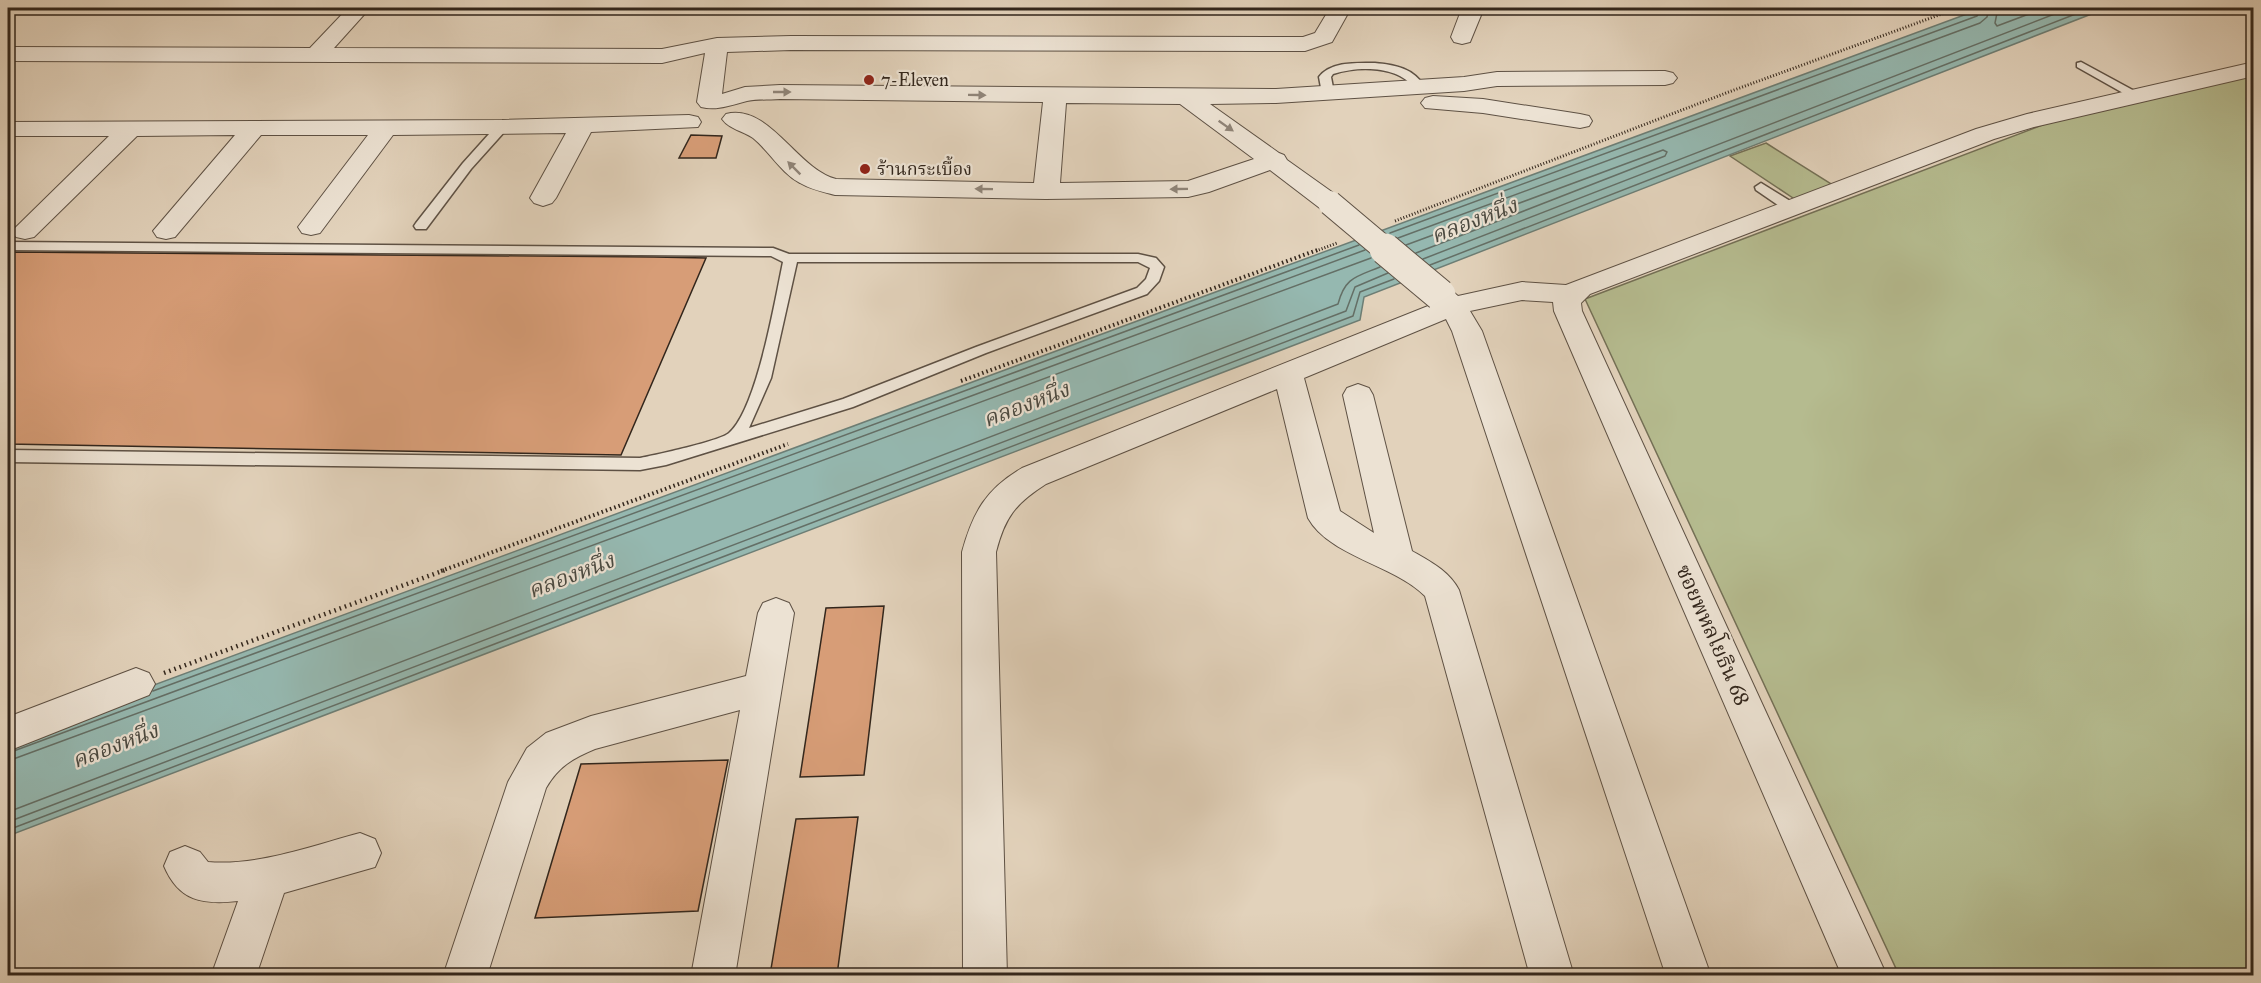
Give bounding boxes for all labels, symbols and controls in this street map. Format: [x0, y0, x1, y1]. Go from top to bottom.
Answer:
place label: 7-Eleven [881, 69, 949, 91]
marker: 7-Eleven [862, 73, 876, 87]
one-way arrow [773, 87, 792, 97]
one-way arrow [968, 91, 987, 100]
one-way arrow [1218, 120, 1234, 131]
place label: ร้านกระเบื้อง [877, 155, 972, 180]
one-way arrow [788, 161, 802, 175]
marker: ร้านกระเบื้อง [858, 162, 872, 176]
one-way arrow [1169, 184, 1188, 194]
one-way arrow [974, 185, 993, 194]
water label: คลองหนึ่ง [1426, 188, 1522, 249]
water label: คลองหนึ่ง [978, 372, 1074, 433]
water label: คลองหนึ่ง [523, 543, 619, 604]
street label: ซอยพหลโยธิน 68 [1670, 560, 1757, 709]
water label: คลองหนึ่ง [67, 713, 163, 774]

